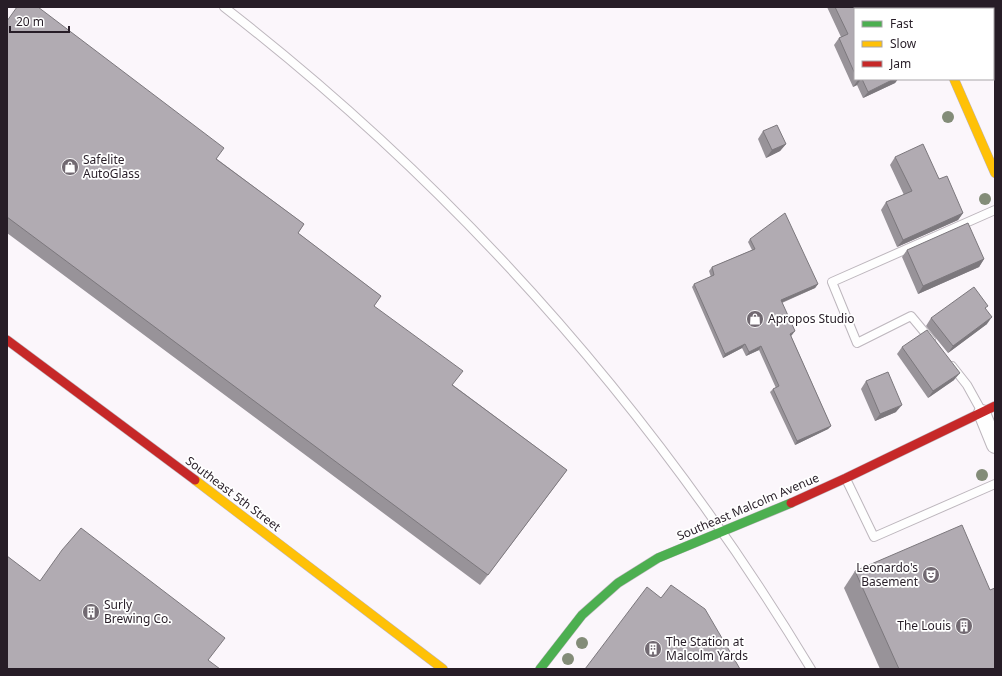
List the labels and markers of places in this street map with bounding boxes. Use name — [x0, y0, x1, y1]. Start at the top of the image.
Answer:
place label: Safelite AutoGlass — [83, 151, 140, 182]
shop icon: Safelite AutoGlass — [60, 157, 80, 177]
shop icon: Apropos Studio — [745, 309, 765, 329]
place label: Apropos Studio — [768, 310, 855, 327]
place label: Leonardo's Basement — [856, 559, 919, 590]
theatre icon: Leonardo's Basement — [921, 565, 941, 585]
place label: Surly Brewing Co. — [104, 596, 172, 627]
building icon: Surly Brewing Co. — [81, 602, 101, 622]
building icon: The Louis — [954, 616, 974, 636]
place label: The Louis — [897, 617, 951, 634]
place label: The Station at Malcolm Yards — [666, 633, 748, 664]
building icon: The Station at Malcolm Yards — [643, 639, 663, 659]

